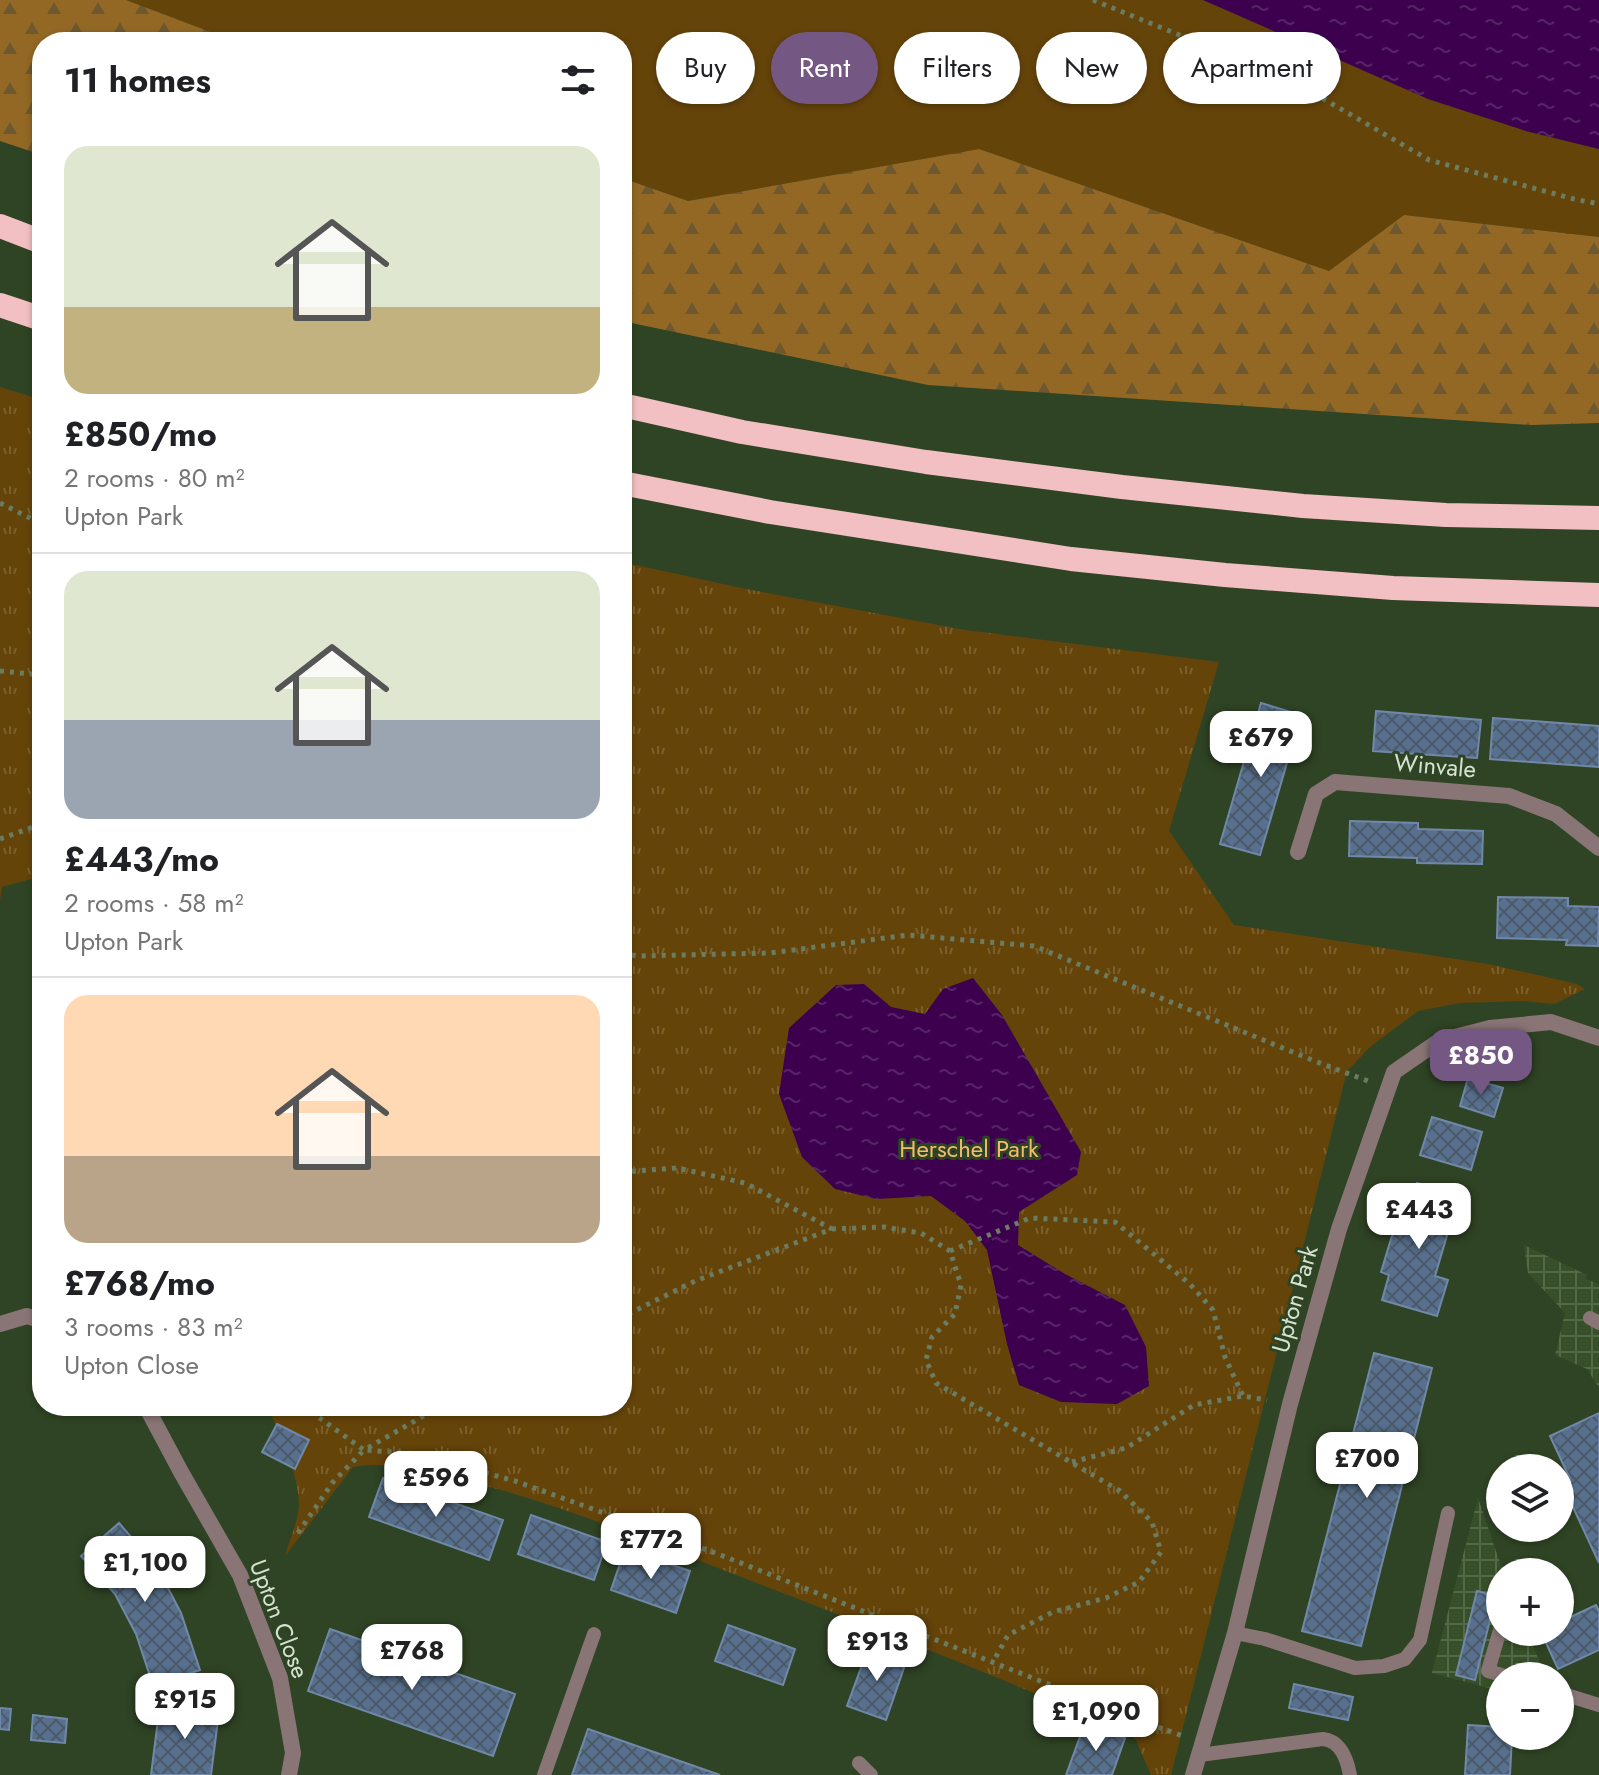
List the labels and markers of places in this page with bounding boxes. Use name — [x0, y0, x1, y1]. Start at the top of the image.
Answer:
pin: £679 — [1214, 711, 1308, 779]
pin: £850 — [1434, 1029, 1528, 1097]
pin: £443 — [1372, 1183, 1466, 1251]
pin: £700 — [1320, 1432, 1414, 1500]
pin: £596 — [389, 1451, 483, 1519]
pin: £772 — [604, 1513, 698, 1581]
pin: £1,100 — [80, 1536, 210, 1604]
pin: £913 — [830, 1615, 924, 1683]
pin: £768 — [365, 1624, 459, 1692]
pin: £915 — [138, 1673, 232, 1741]
pin: £1,090 — [1031, 1685, 1161, 1753]

